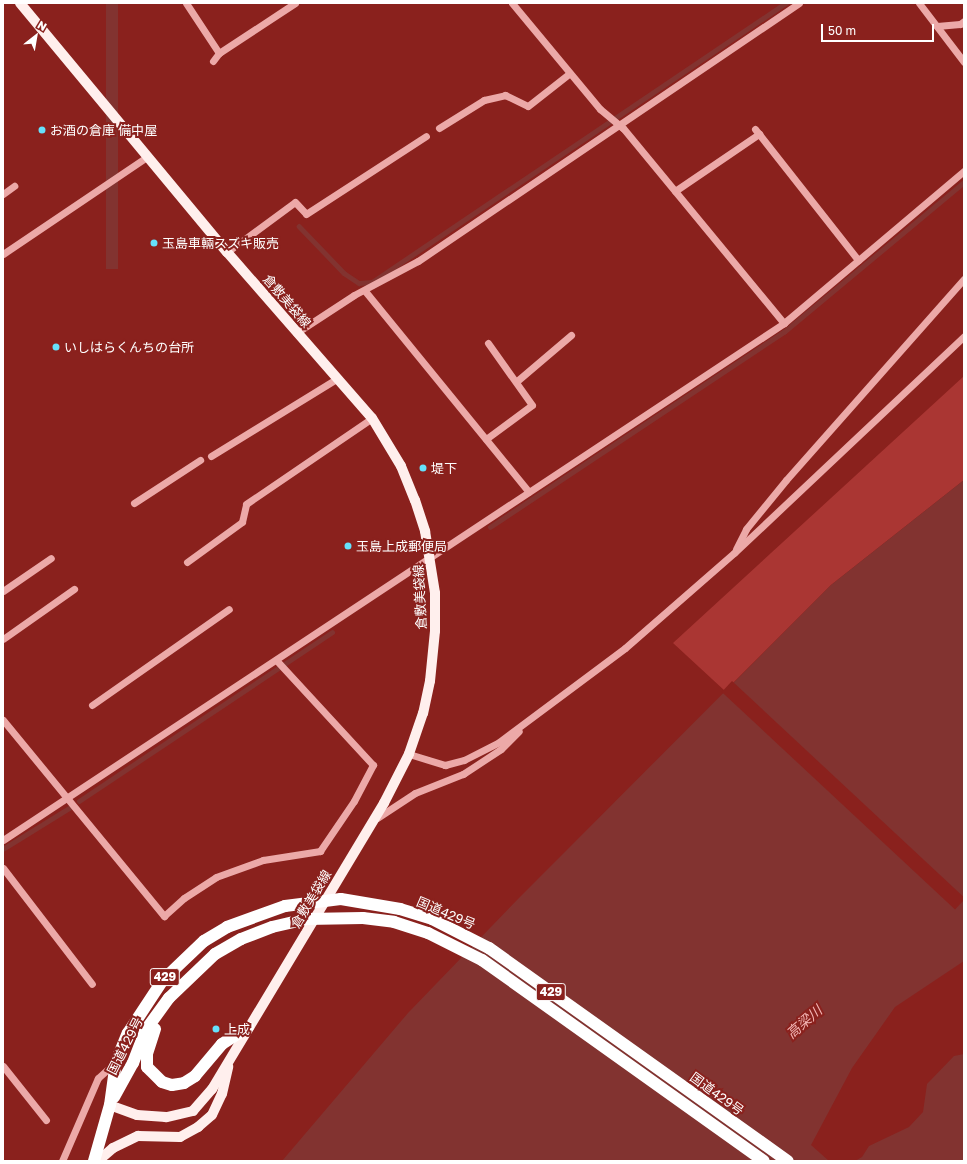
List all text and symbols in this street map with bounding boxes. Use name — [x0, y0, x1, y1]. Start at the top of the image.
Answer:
north arrow — [16, 16, 56, 56]
scale bar — [823, 16, 936, 42]
text: N — [36, 18, 49, 33]
text: 50 m — [828, 23, 856, 38]
place label: お酒の倉庫 備中屋 — [50, 122, 157, 138]
marker: お酒の倉庫 備中屋 — [37, 125, 47, 135]
place label: 玉島車輛スズキ販売 — [162, 235, 279, 251]
marker: 玉島車輛スズキ販売 — [149, 238, 159, 248]
street label: 倉敷美袋線 — [260, 271, 314, 331]
place label: いしはらくんちの台所 — [64, 339, 194, 355]
marker: いしはらくんちの台所 — [51, 342, 61, 352]
place label: 堤下 — [431, 460, 457, 476]
marker: 堤下 — [418, 463, 428, 473]
place label: 玉島上成郵便局 — [356, 538, 447, 554]
marker: 玉島上成郵便局 — [343, 541, 353, 551]
street label: 倉敷美袋線 — [411, 564, 429, 630]
street label: 倉敷美袋線 — [288, 867, 334, 931]
street label: 国道429号 — [414, 894, 478, 932]
road number: 429 — [149, 967, 181, 987]
road number: 429 — [535, 982, 567, 1002]
water label: 高梁川 — [783, 1002, 825, 1042]
street label: 国道429号 — [104, 1015, 146, 1077]
place label: 上成 — [224, 1021, 250, 1037]
marker: 上成 — [211, 1024, 221, 1034]
street label: 国道429号 — [687, 1069, 747, 1119]

